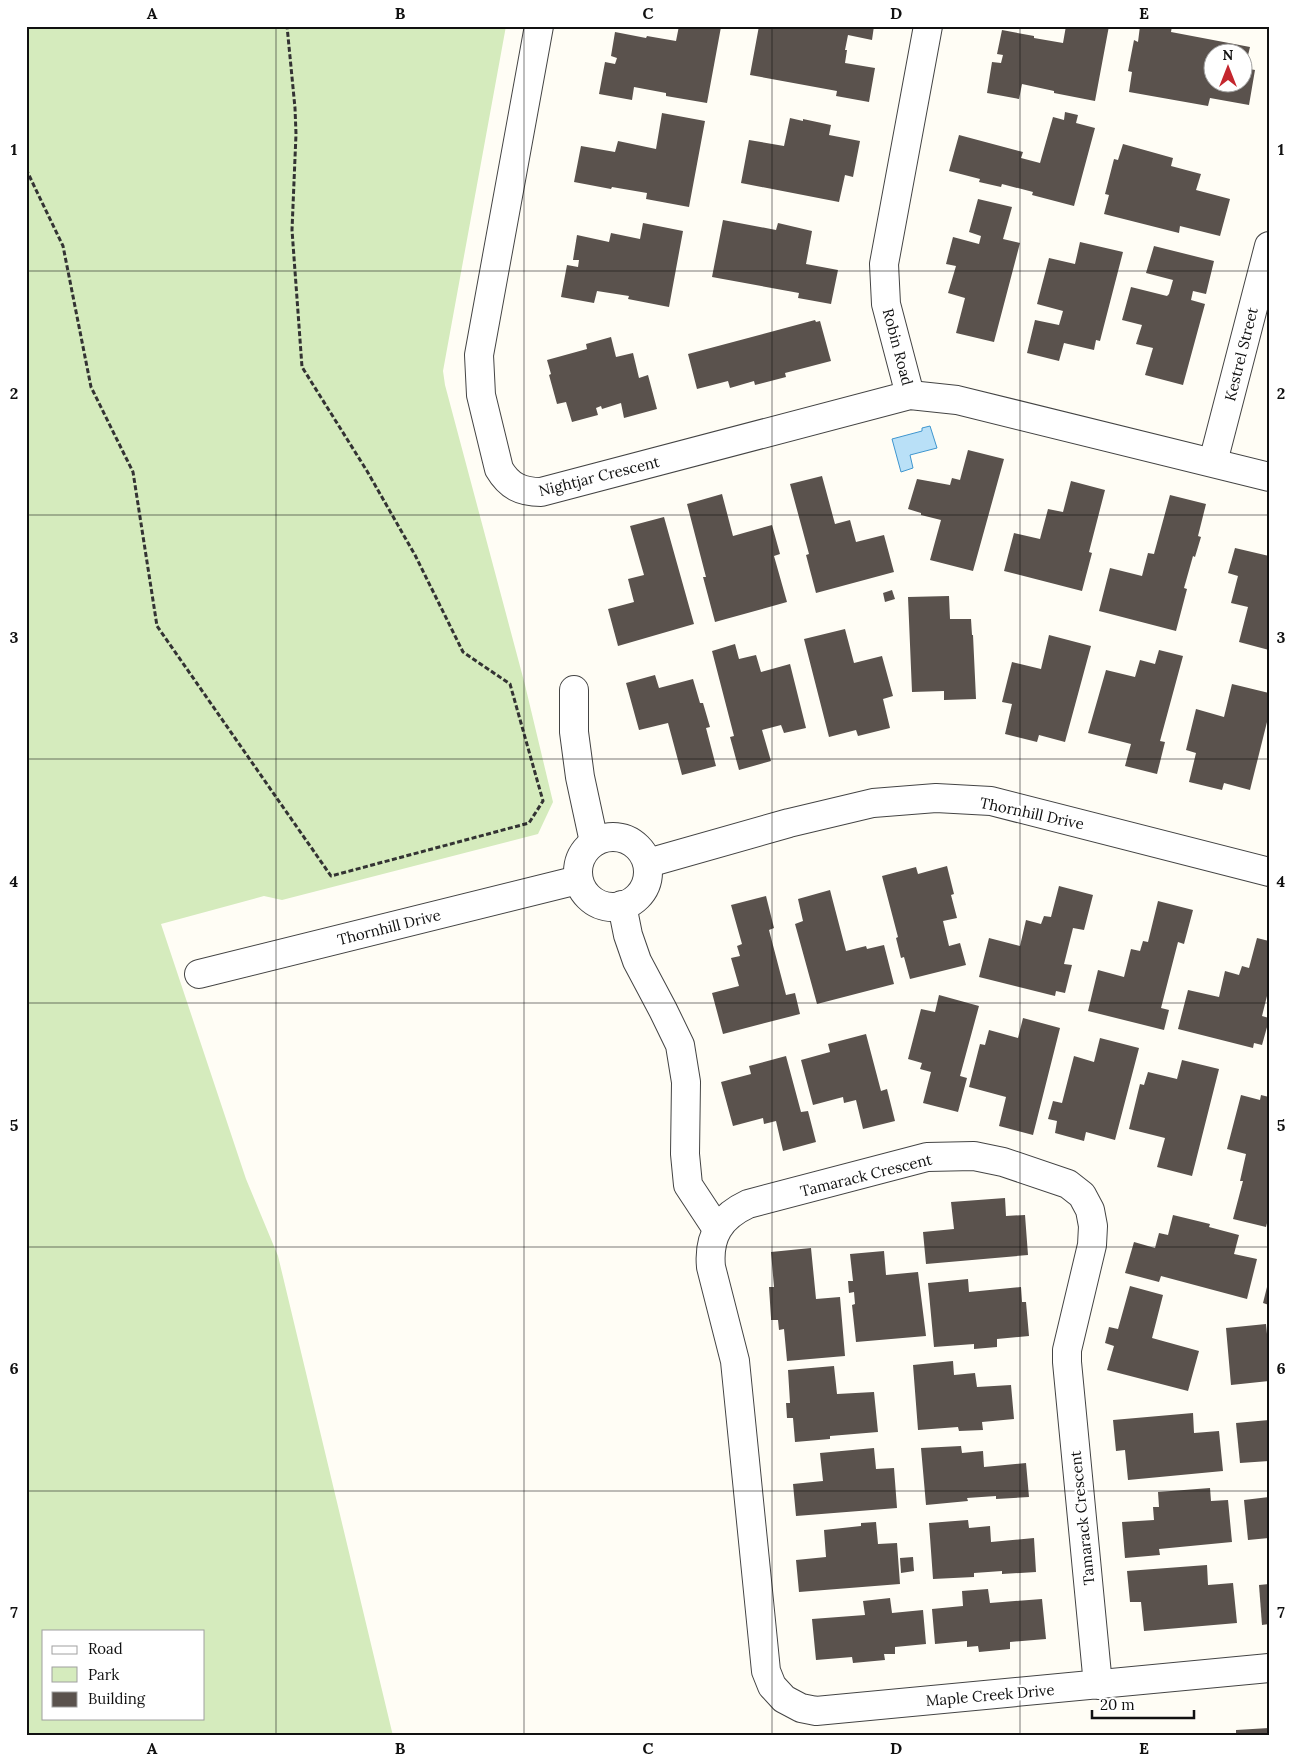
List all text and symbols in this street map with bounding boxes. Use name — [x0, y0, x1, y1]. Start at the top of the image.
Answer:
text: A — [147, 3, 158, 23]
text: B — [395, 3, 406, 23]
text: C — [642, 3, 654, 23]
text: D — [890, 3, 902, 23]
text: E — [1139, 3, 1149, 23]
north arrow — [1202, 42, 1252, 92]
text: N — [1223, 46, 1234, 64]
text: 1 — [11, 139, 17, 159]
text: 1 — [1278, 139, 1284, 159]
street label: Kestrel Street — [1220, 305, 1262, 403]
street label: Robin Road — [879, 306, 917, 388]
text: 2 — [10, 383, 18, 403]
text: 2 — [1277, 383, 1285, 403]
street label: Nightjar Crescent — [537, 452, 662, 500]
text: 3 — [10, 627, 19, 647]
text: 3 — [1277, 627, 1286, 647]
street label: Thornhill Drive — [978, 793, 1086, 833]
text: 4 — [10, 871, 19, 891]
text: 4 — [1277, 871, 1286, 891]
street label: Thornhill Drive — [335, 905, 443, 949]
text: 5 — [10, 1115, 19, 1135]
text: 5 — [1277, 1115, 1286, 1135]
street label: Tamarack Crescent — [798, 1149, 934, 1201]
text: 6 — [9, 1358, 19, 1378]
text: 6 — [1276, 1358, 1286, 1378]
street label: Tamarack Crescent — [1065, 1450, 1099, 1586]
text: 7 — [10, 1602, 18, 1622]
text: 7 — [1277, 1602, 1285, 1622]
legend — [42, 1630, 205, 1720]
text: Road — [88, 1639, 123, 1658]
text: Park — [88, 1665, 119, 1684]
street label: Maple Creek Drive — [925, 1680, 1055, 1710]
scale bar — [1092, 1687, 1195, 1719]
text: Building — [88, 1689, 146, 1708]
text: 20 m — [1100, 1695, 1135, 1714]
text: A — [147, 1738, 158, 1758]
text: B — [395, 1738, 406, 1758]
text: C — [642, 1738, 654, 1758]
text: D — [890, 1738, 902, 1758]
text: E — [1139, 1738, 1149, 1758]

